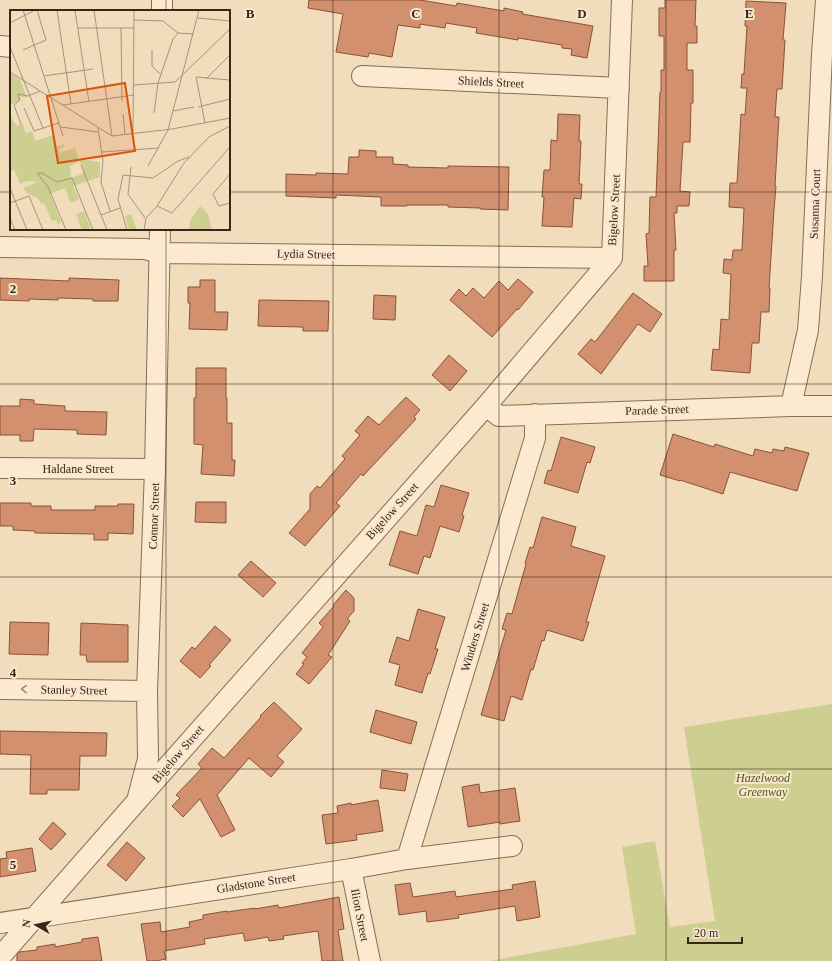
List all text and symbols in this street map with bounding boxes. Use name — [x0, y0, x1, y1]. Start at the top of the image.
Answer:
text: B — [246, 6, 255, 21]
text: C — [411, 6, 421, 21]
text: D — [577, 6, 587, 21]
text: E — [745, 6, 753, 21]
inset map — [10, 10, 230, 230]
street label: Shields Street — [458, 73, 525, 91]
street label: Susanna Court — [807, 168, 823, 239]
street label: Bigelow Street — [605, 173, 623, 246]
street label: Lydia Street — [277, 246, 336, 262]
text: 2 — [10, 281, 16, 296]
street label: Parade Street — [625, 402, 690, 418]
street label: Haldane Street — [43, 462, 114, 476]
text: 3 — [10, 473, 17, 488]
street label: Bigelow Street — [363, 479, 422, 542]
street label: Connor Street — [146, 482, 162, 550]
street label: Winders Street — [458, 600, 492, 673]
text: 4 — [10, 665, 17, 680]
street label: Stanley Street — [40, 682, 108, 698]
one-way arrow — [21, 685, 27, 693]
street label: Bigelow Street — [149, 722, 207, 786]
park label: Hazelwood Greenway — [735, 771, 791, 799]
text: 5 — [10, 857, 17, 872]
street label: Gladstone Street — [216, 870, 297, 896]
street label: Ilion Street — [348, 887, 372, 943]
north arrow — [16, 905, 56, 945]
text: N — [20, 919, 33, 928]
scale bar — [688, 919, 742, 945]
text: 20 m — [694, 926, 719, 940]

